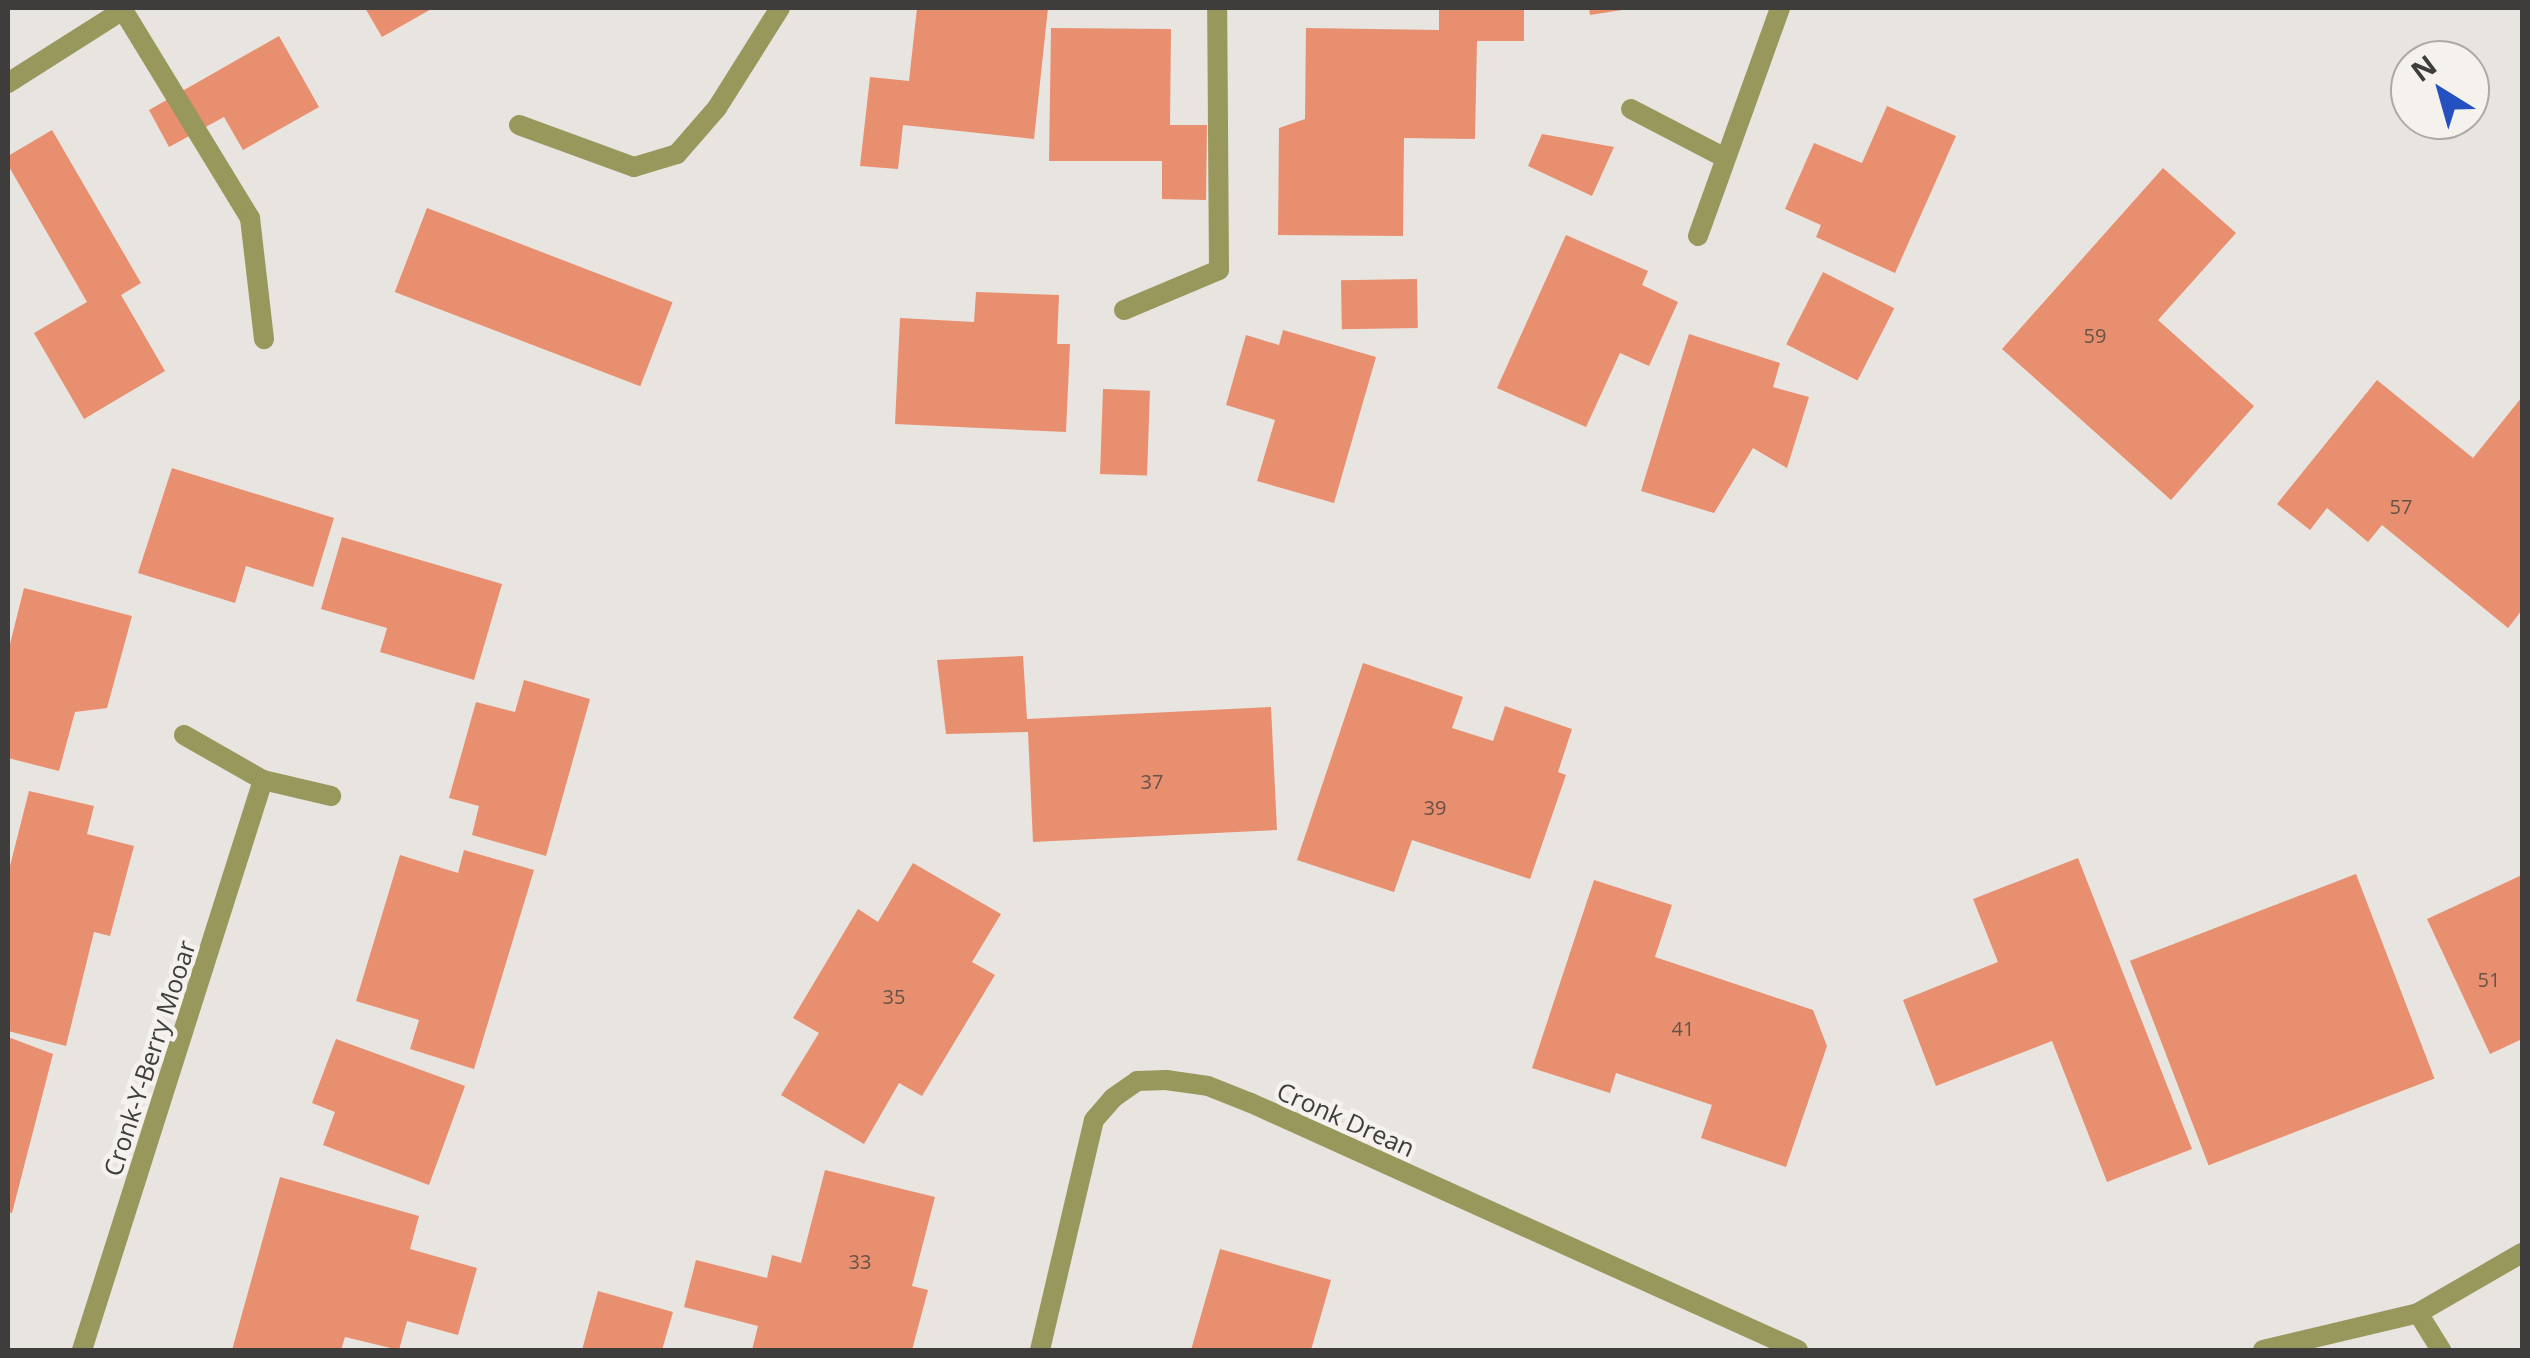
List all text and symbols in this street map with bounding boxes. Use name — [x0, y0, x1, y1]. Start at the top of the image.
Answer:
north arrow — [2390, 40, 2490, 140]
text: N — [2403, 46, 2444, 90]
house number: 59 — [2084, 323, 2106, 347]
house number: 57 — [2390, 494, 2412, 518]
house number: 37 — [1141, 769, 1163, 793]
house number: 39 — [1424, 795, 1446, 819]
street label: Cronk-Y-Berry Mooar — [97, 936, 201, 1180]
house number: 51 — [2478, 967, 2500, 991]
house number: 35 — [883, 984, 905, 1008]
house number: 41 — [1672, 1016, 1694, 1040]
street label: Cronk Drean — [1272, 1075, 1420, 1163]
house number: 33 — [849, 1249, 871, 1273]

